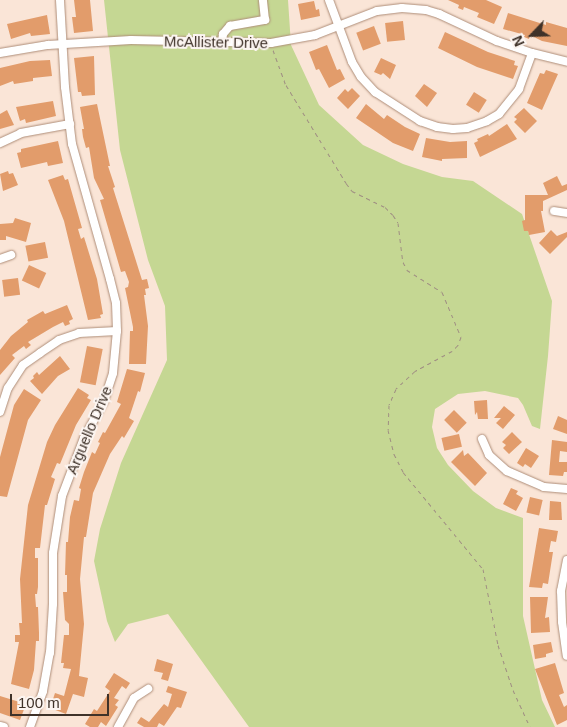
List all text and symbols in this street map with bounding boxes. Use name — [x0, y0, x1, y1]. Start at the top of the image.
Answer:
north arrow — [507, 10, 557, 60]
street label: McAllister Drive — [164, 32, 268, 52]
text: N — [509, 33, 528, 49]
street label: Arguello Drive — [62, 383, 116, 477]
scale bar — [12, 684, 111, 716]
text: 100 m — [18, 694, 60, 711]

